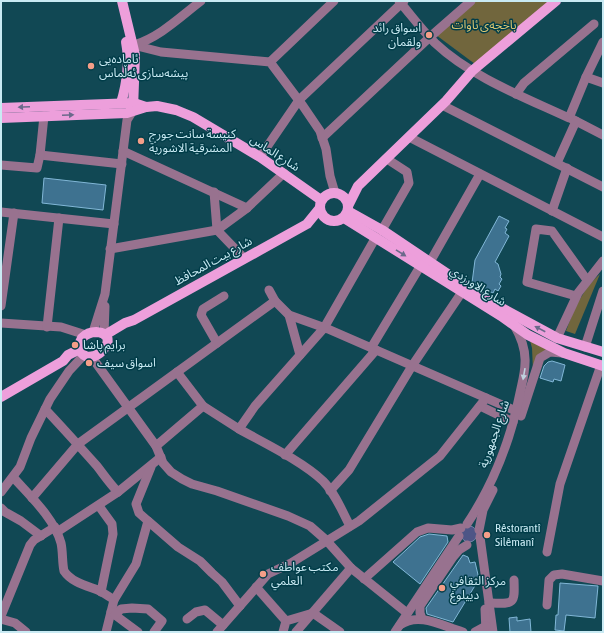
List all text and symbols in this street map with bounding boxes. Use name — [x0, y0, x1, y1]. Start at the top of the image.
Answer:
park label: باخچەی ئاوات — [452, 18, 516, 33]
place label: اسواق رائد ولقمان — [373, 21, 421, 49]
marker: اسواق رائد ولقمان — [424, 30, 434, 40]
place label: ئامادەیی پیشەسازی ئەڵماس — [99, 52, 188, 81]
marker: ئامادەیی پیشەسازی ئەڵماس — [86, 61, 96, 71]
one-way arrow — [17, 104, 30, 110]
one-way arrow — [62, 112, 74, 119]
place label: كنيسة سانت جورج المشرقية الاشورية — [149, 127, 237, 155]
street label: شارع الماس — [247, 132, 302, 176]
marker: كنيسة سانت جورج المشرقية الاشورية — [136, 136, 146, 146]
street label: شارع بيت المحافظ — [172, 234, 255, 290]
one-way arrow — [395, 249, 407, 256]
street label: شارع الاورزدي — [446, 263, 509, 311]
one-way arrow — [535, 326, 546, 332]
place label: برایم پاشا — [83, 338, 126, 354]
marker: برایم پاشا — [70, 340, 80, 350]
place label: اسواق سيف — [97, 356, 156, 370]
marker: اسواق سيف — [84, 358, 94, 368]
one-way arrow — [521, 368, 527, 380]
street label: شارع الجمهورية — [476, 398, 514, 470]
place label: Rêstorantî Silêmanî — [495, 521, 541, 549]
marker: Rêstorantî Silêmanî — [482, 530, 492, 540]
place label: مكتب عواطف العلمي — [271, 560, 339, 591]
marker: مكتب عواطف العلمي — [258, 569, 268, 579]
place label: مركز الثقافي دييلوغ — [450, 574, 506, 604]
marker: مركز الثقافي دييلوغ — [437, 583, 447, 593]

